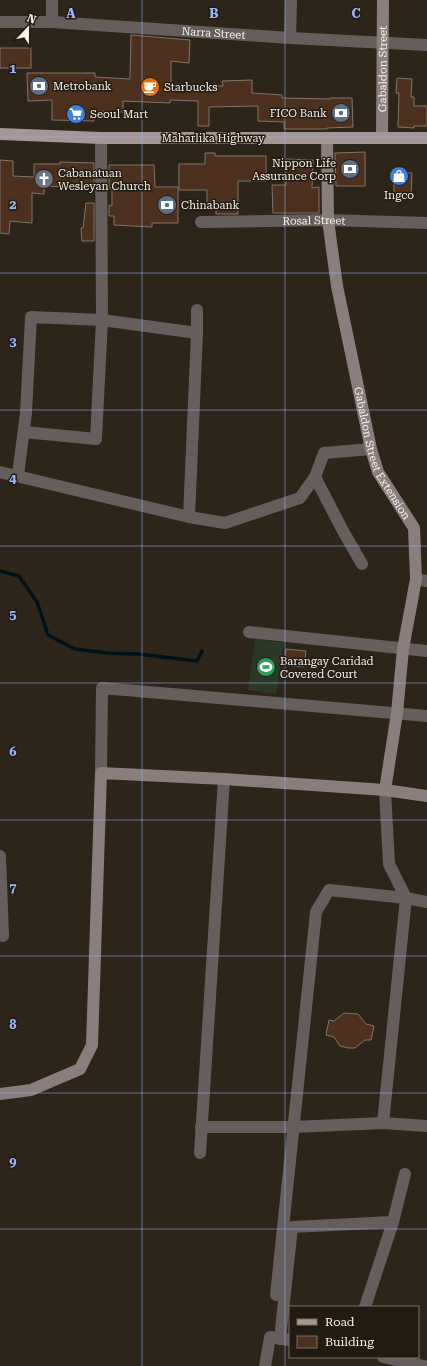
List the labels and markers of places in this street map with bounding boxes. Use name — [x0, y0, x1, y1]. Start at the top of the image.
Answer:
bank icon: Metrobank — [28, 75, 50, 97]
cafe icon: Starbucks — [139, 76, 161, 98]
place label: Metrobank — [53, 80, 112, 93]
place label: Starbucks — [164, 81, 218, 94]
bank icon: FICO Bank — [330, 102, 352, 124]
supermarket icon: Seoul Mart — [65, 103, 87, 125]
place label: FICO Bank — [270, 107, 327, 120]
place label: Seoul Mart — [90, 108, 148, 121]
place label: Nippon Life Assurance Corp — [252, 157, 336, 183]
bank icon: Nippon Life Assurance Corp — [339, 158, 361, 180]
shop icon: Ingco — [388, 165, 410, 187]
place label: Cabanatuan Wesleyan Church — [58, 167, 151, 193]
church icon: Cabanatuan Wesleyan Church — [33, 168, 55, 190]
place label: Ingco — [384, 189, 414, 202]
bank icon: Chinabank — [156, 194, 178, 216]
place label: Chinabank — [181, 199, 239, 212]
place label: Barangay Caridad Covered Court — [280, 655, 374, 681]
sports icon: Barangay Caridad Covered Court — [255, 656, 277, 678]

